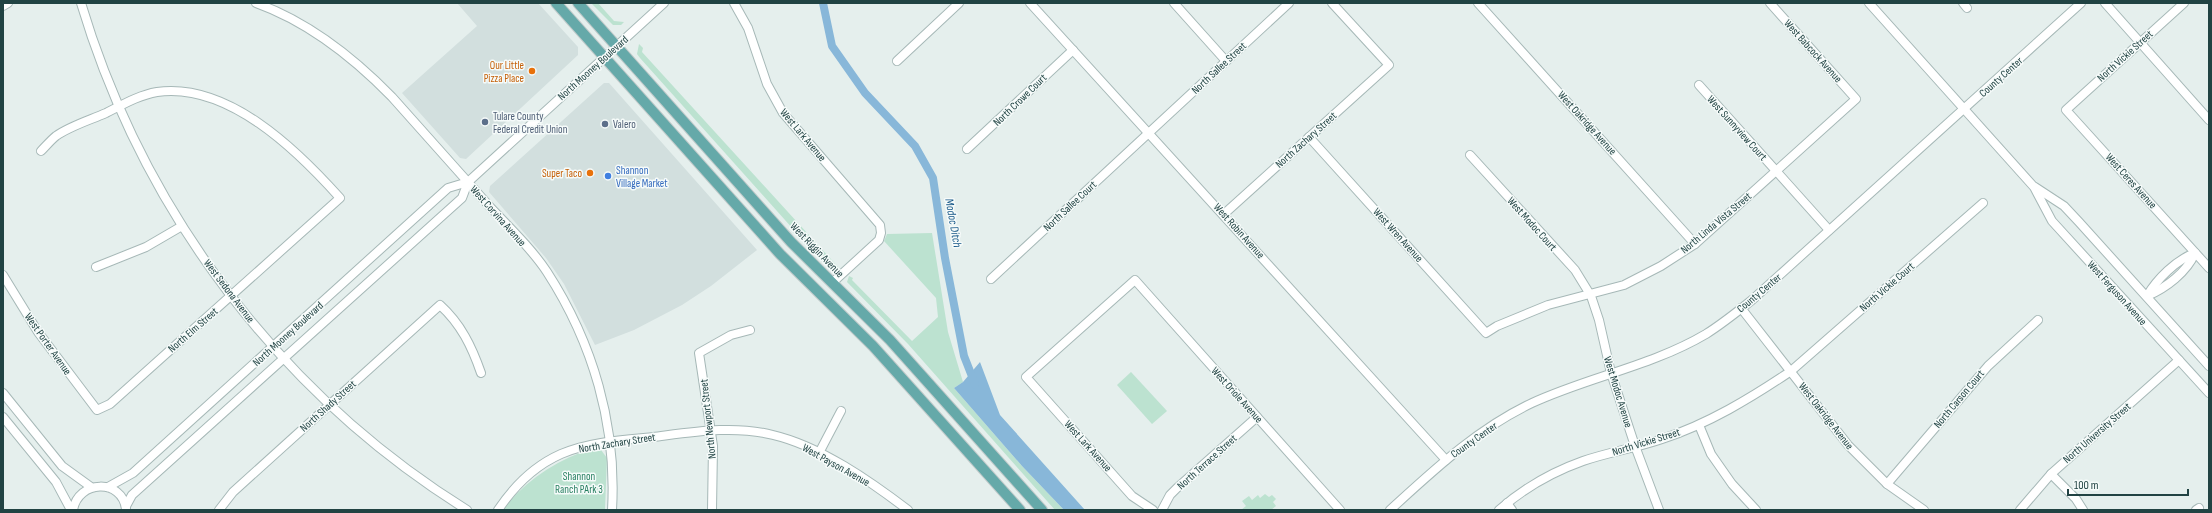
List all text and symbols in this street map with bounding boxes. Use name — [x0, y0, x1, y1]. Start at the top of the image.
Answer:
street label: West Babcock Avenue — [1781, 17, 1845, 85]
street label: North Vickie Street — [2095, 27, 2156, 84]
street label: North Mooney Boulevard — [555, 33, 631, 103]
street label: North Sallee Street — [1189, 39, 1250, 97]
street label: County Center — [1977, 54, 2025, 100]
place label: Our Little Pizza Place — [484, 59, 524, 85]
marker: Our Little Pizza Place — [527, 66, 537, 76]
street label: North Crowe Court — [991, 71, 1050, 129]
street label: West Oakridge Avenue — [1555, 88, 1619, 158]
street label: West Sunnyview Court — [1704, 93, 1770, 164]
street label: West Lark Avenue — [777, 106, 829, 164]
street label: North Zachary Street — [1273, 109, 1340, 171]
place label: Tulare County Federal Credit Union — [493, 110, 568, 136]
marker: Tulare County Federal Credit Union — [480, 117, 490, 127]
place label: Valero — [613, 118, 636, 131]
marker: Valero — [600, 119, 610, 129]
street label: West Ceres Avenue — [2103, 151, 2159, 211]
place label: Shannon Village Market — [616, 164, 668, 190]
place label: Super Taco — [542, 167, 582, 180]
marker: Super Taco — [585, 168, 595, 178]
marker: Shannon Village Market — [603, 171, 613, 181]
street label: North Sallee Court — [1041, 178, 1100, 234]
street label: West Corvina Avenue — [467, 183, 529, 249]
street label: North Linda Vista Street — [1678, 189, 1754, 256]
street label: West Modoc Court — [1504, 194, 1560, 254]
water label: Modoc Ditch — [941, 197, 965, 249]
street label: West Robin Avenue — [1211, 201, 1267, 261]
street label: West Wren Avenue — [1370, 205, 1426, 265]
street label: West Riggin Avenue — [787, 220, 847, 280]
street label: West Sedona Avenue — [201, 257, 257, 325]
street label: West Ferguson Avenue — [2085, 258, 2149, 328]
street label: North Vickie Court — [1857, 259, 1917, 314]
street label: County Center — [1734, 271, 1784, 315]
street label: North Mooney Boulevard — [250, 299, 326, 369]
street label: North Elm Street — [165, 304, 221, 355]
street label: West Porter Avenue — [22, 311, 74, 377]
street label: West Modoc Avenue — [1601, 355, 1635, 429]
street label: West Oriole Avenue — [1208, 364, 1266, 426]
street label: North Carson Court — [1931, 367, 1987, 431]
street label: North Shady Street — [297, 377, 359, 434]
street label: North Newport Street — [697, 378, 719, 460]
street label: West Oakridge Avenue — [1796, 380, 1856, 452]
street label: North University Street — [2060, 400, 2134, 466]
street label: West Lark Avenue — [1062, 418, 1114, 474]
street label: County Center — [1448, 419, 1500, 461]
street label: North Vickie Street — [1610, 425, 1682, 458]
street label: North Zachary Street — [578, 430, 657, 456]
street label: North Terrace Street — [1175, 431, 1240, 492]
street label: West Payson Avenue — [800, 441, 872, 489]
park label: Shannon Ranch PArk 3 — [555, 470, 603, 496]
scale bar — [2068, 471, 2188, 497]
text: 100 m — [2074, 478, 2099, 493]

